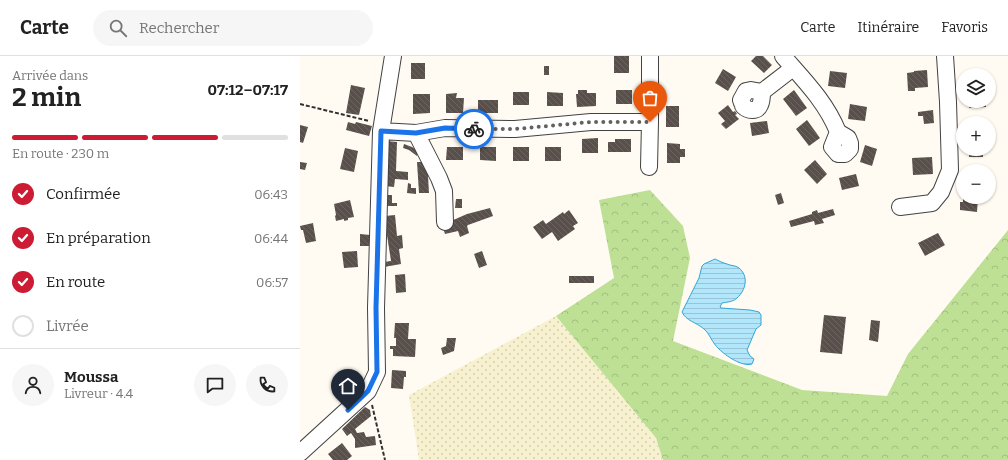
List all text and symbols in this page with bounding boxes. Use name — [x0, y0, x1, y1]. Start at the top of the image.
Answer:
search box — [93, 10, 373, 46]
text: Carte — [20, 16, 69, 39]
icon: search — [107, 17, 129, 39]
text: Rechercher — [139, 19, 219, 37]
text: Carte — [800, 19, 835, 36]
text: Itinéraire — [857, 19, 919, 36]
text: Favoris — [941, 19, 988, 36]
text: Arrivée dans — [12, 68, 88, 83]
map controls — [956, 68, 996, 204]
button: layers — [956, 68, 996, 108]
text: 07:12–07:17 — [207, 81, 288, 99]
pin — [633, 81, 667, 122]
text: 2 min — [12, 82, 81, 113]
icon: bag — [639, 87, 661, 109]
courier — [454, 109, 494, 149]
button: + — [956, 116, 996, 156]
icon: bike — [463, 118, 485, 140]
text: En route · 230 m — [12, 146, 109, 161]
button: − — [956, 164, 996, 204]
icon: check — [12, 183, 34, 205]
text: Confirmée — [46, 185, 120, 203]
text: 06:43 — [254, 187, 288, 202]
icon: check — [12, 227, 34, 249]
text: En préparation — [46, 229, 151, 247]
text: 06:44 — [254, 231, 288, 246]
icon: check — [12, 271, 34, 293]
text: En route — [46, 273, 105, 291]
text: 06:57 — [256, 275, 288, 290]
text: Livrée — [46, 317, 89, 335]
button: person — [12, 364, 54, 406]
button: chat — [194, 364, 236, 406]
button: phone — [246, 364, 288, 406]
text: Moussa — [64, 368, 118, 386]
pin — [331, 369, 365, 410]
icon: home — [337, 375, 359, 397]
text: Livreur · 4.4 — [64, 386, 133, 401]

